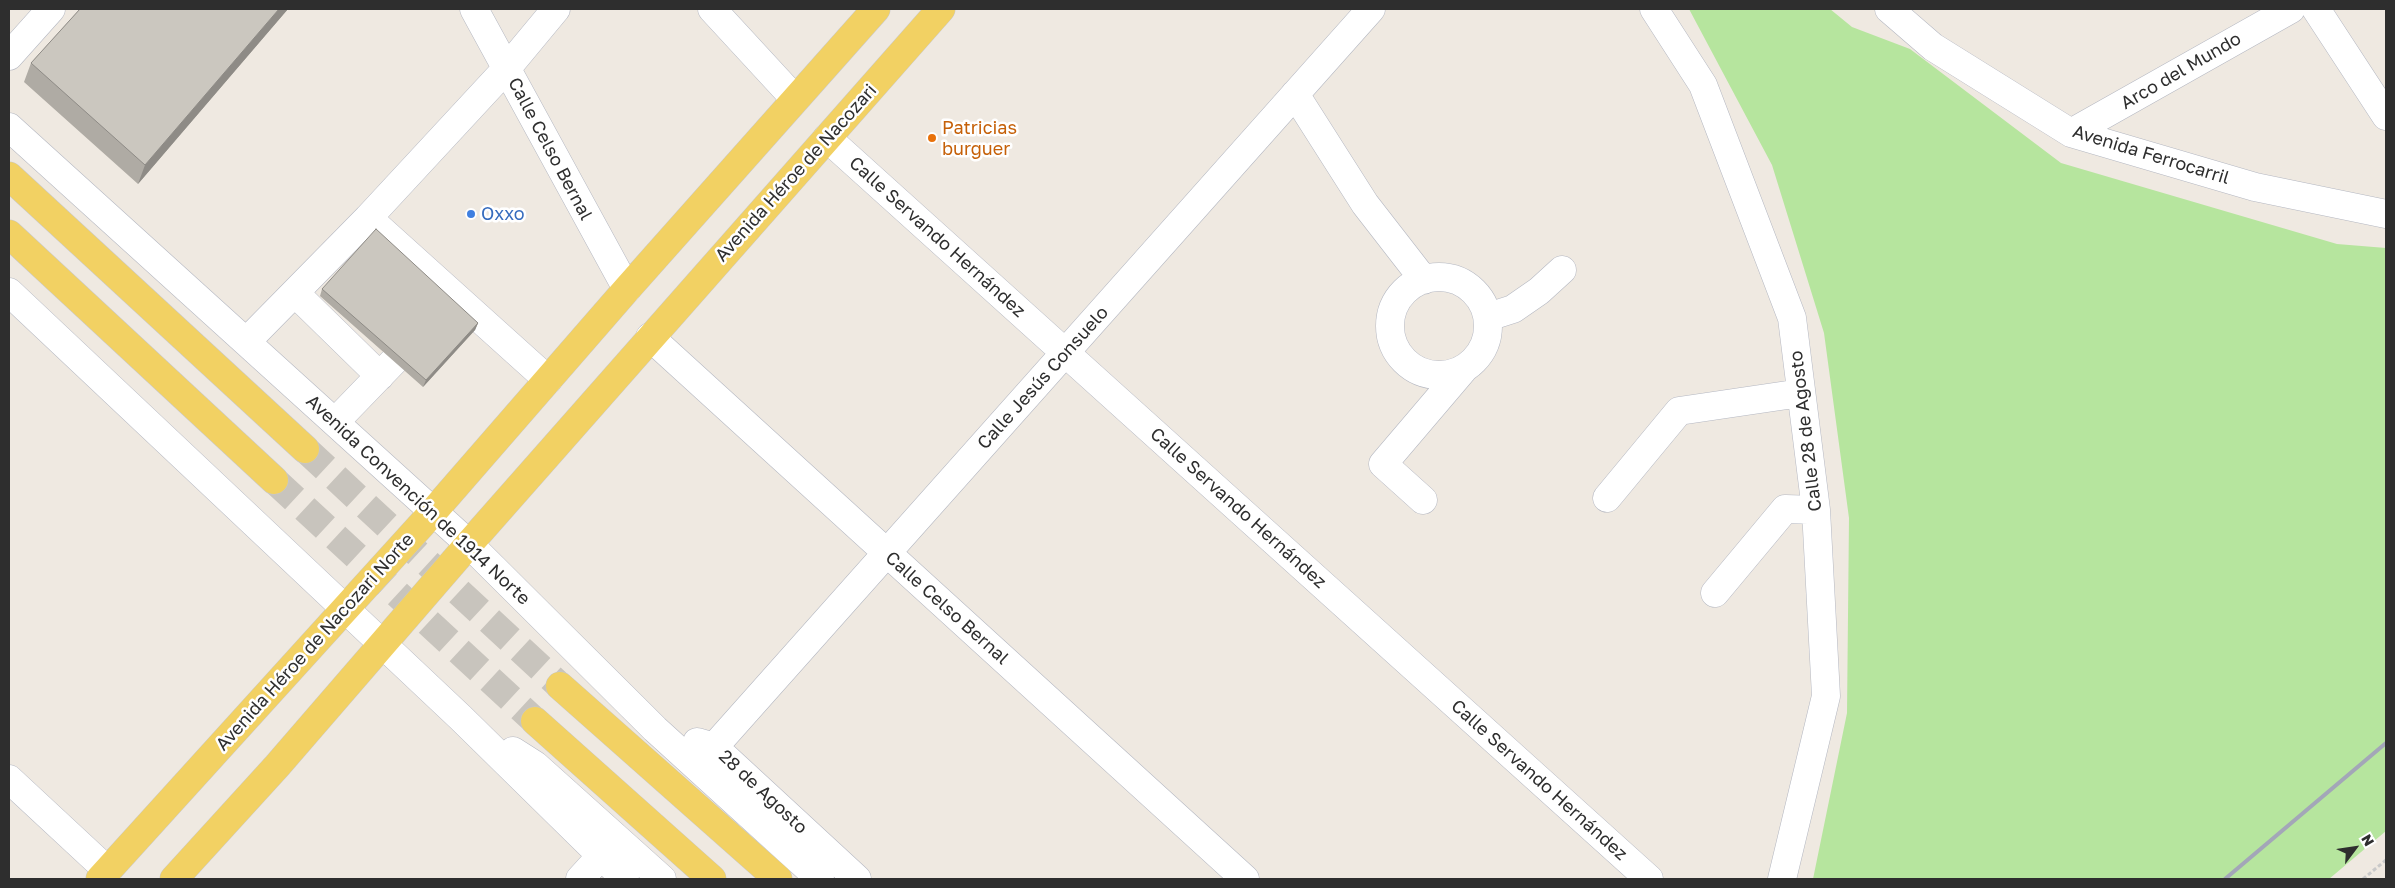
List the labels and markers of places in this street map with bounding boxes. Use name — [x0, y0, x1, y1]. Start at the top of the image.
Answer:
place label: Patricias burguer — [942, 117, 1017, 160]
marker: Patricias burguer — [926, 132, 938, 144]
place label: Oxxo — [481, 203, 525, 225]
marker: Oxxo — [465, 208, 477, 220]

